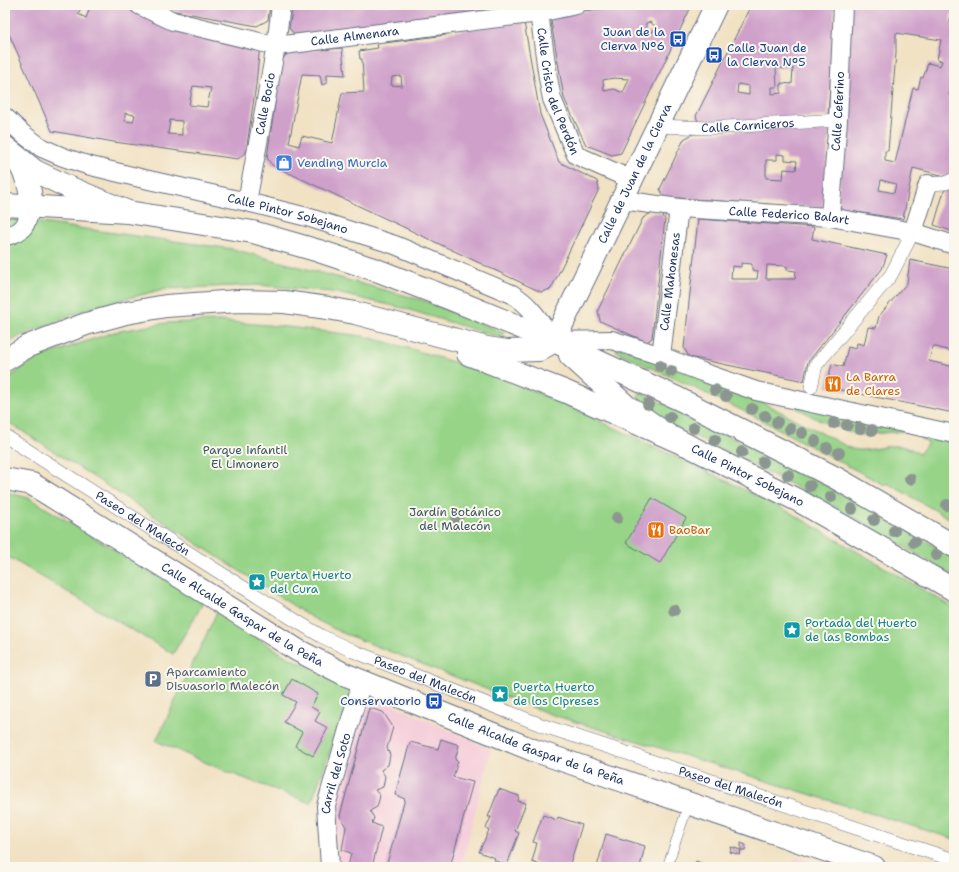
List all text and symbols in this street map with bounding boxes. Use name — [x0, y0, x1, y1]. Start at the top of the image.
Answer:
street label: Calle Almenara — [310, 23, 400, 50]
place label: Juan de la Cierva Nº6 — [601, 24, 666, 54]
street label: Calle Cristo del Perdón — [533, 27, 583, 157]
bus stop icon: Juan de la Cierva Nº6 — [668, 29, 688, 49]
place label: Calle Juan de la Cierva Nº5 — [727, 40, 807, 70]
bus stop icon: Calle Juan de la Cierva Nº5 — [704, 45, 724, 65]
street label: Calle Bocio — [252, 71, 279, 136]
street label: Calle Ceferino — [827, 71, 848, 152]
street label: Calle de Juan de la Cierva — [594, 100, 676, 246]
street label: Calle Carniceros — [701, 115, 795, 136]
shop icon: Vending Murcia — [274, 153, 294, 173]
place label: Vending Murcia — [297, 155, 388, 171]
street label: Calle Pintor Sobejano — [226, 190, 350, 238]
street label: Calle Federico Balart — [728, 203, 851, 228]
street label: Calle Mahonesas — [656, 231, 684, 332]
place label: La Barra de Clares — [846, 369, 900, 399]
restaurant icon: La Barra de Clares — [823, 374, 843, 394]
street label: Calle Pintor Sobejano — [688, 440, 807, 510]
park label: Parque infantil El Limonero — [203, 442, 288, 472]
street label: Paseo del Malecón — [92, 487, 193, 559]
park label: Jardín Botánico del Malecón — [409, 504, 501, 534]
restaurant icon: BaoBar — [646, 520, 666, 540]
place label: BaoBar — [669, 522, 711, 538]
street label: Calle Alcalde Gaspar de la Peña — [158, 559, 327, 670]
place label: Puerta Huerto del Cura — [270, 567, 351, 597]
place icon: Puerta Huerto del Cura — [247, 572, 267, 592]
place label: Portada del Huerto de las Bombas — [805, 615, 917, 645]
place icon: Portada del Huerto de las Bombas — [782, 620, 802, 640]
street label: Paseo del Malecón — [372, 652, 479, 707]
place label: Aparcamiento Disuasorio Malecón — [166, 664, 279, 694]
parking icon: Aparcamiento Disuasorio Malecón — [143, 669, 163, 689]
place label: Puerta Huerto de los Cipreses — [513, 679, 599, 709]
place icon: Puerta Huerto de los Cipreses — [490, 684, 510, 704]
bus stop icon: Conservatorio — [424, 691, 444, 711]
place label: Conservatorio — [340, 693, 421, 709]
street label: Calle Alcalde Gaspar de la Peña — [445, 708, 627, 789]
street label: Carril del Soto — [318, 731, 355, 815]
street label: Paseo del Malecón — [676, 762, 785, 812]

